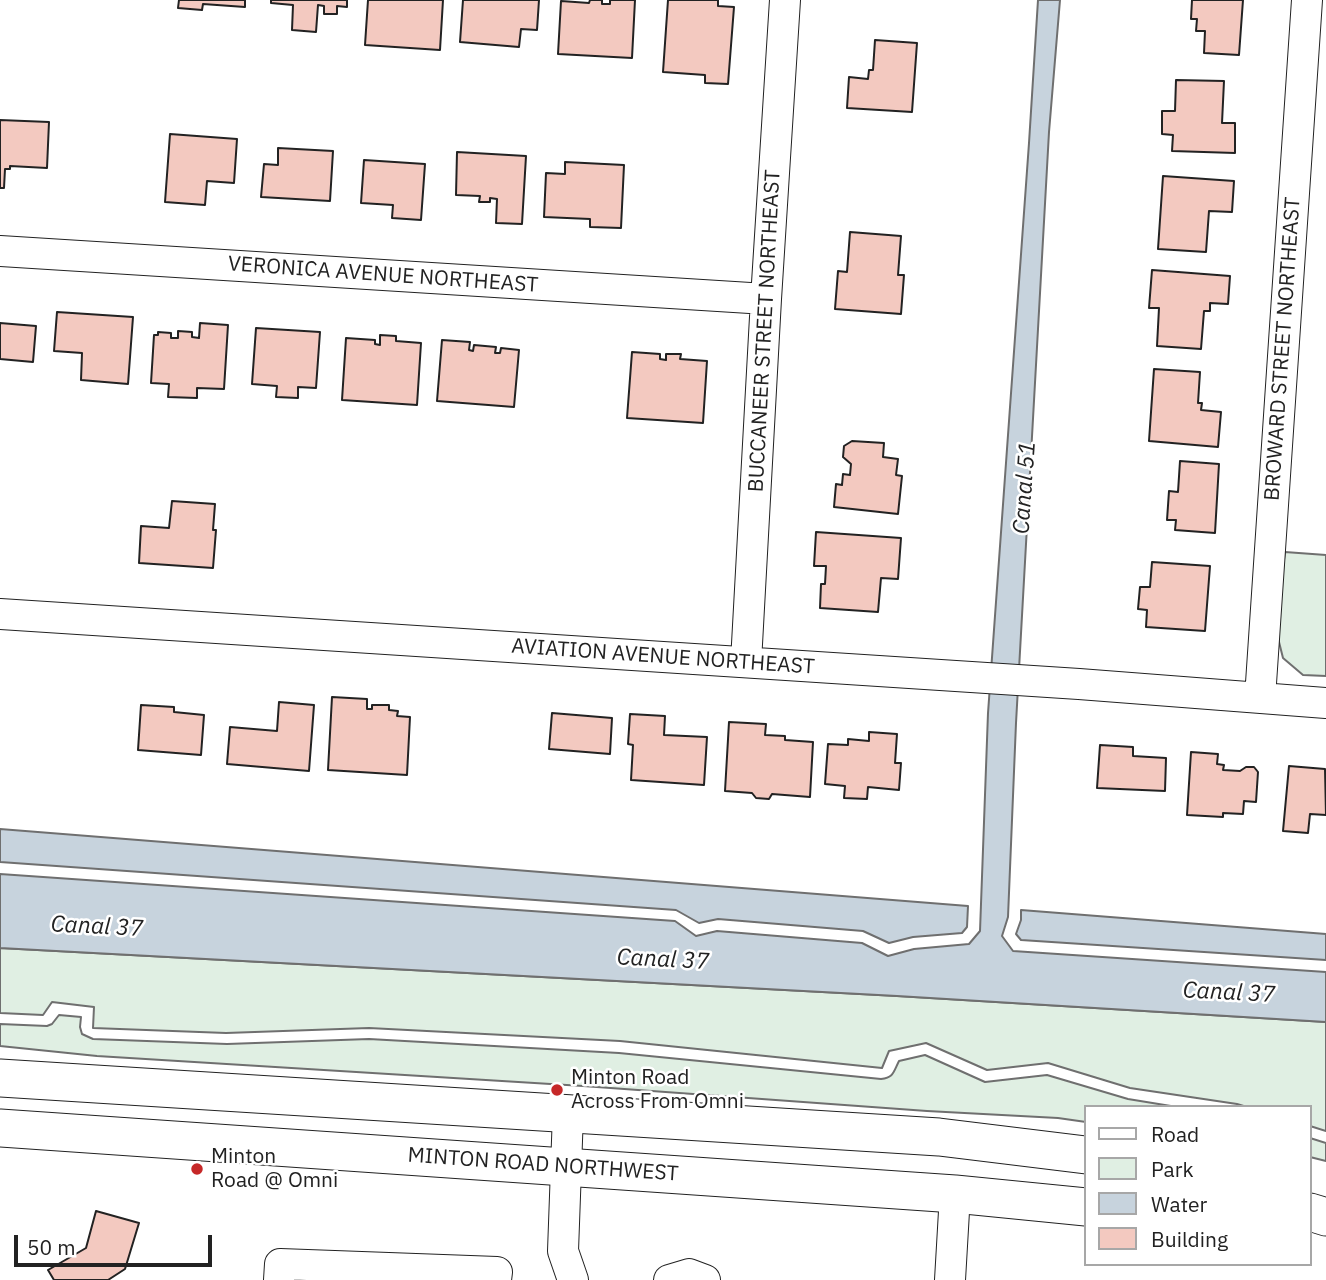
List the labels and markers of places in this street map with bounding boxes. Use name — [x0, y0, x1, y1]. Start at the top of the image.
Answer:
place label: Minton Road Across From Omni — [571, 1065, 744, 1115]
marker: Minton Road Across From Omni — [549, 1082, 565, 1098]
place label: Minton Road @ Omni — [211, 1144, 338, 1194]
marker: Minton Road @ Omni — [189, 1161, 205, 1177]

